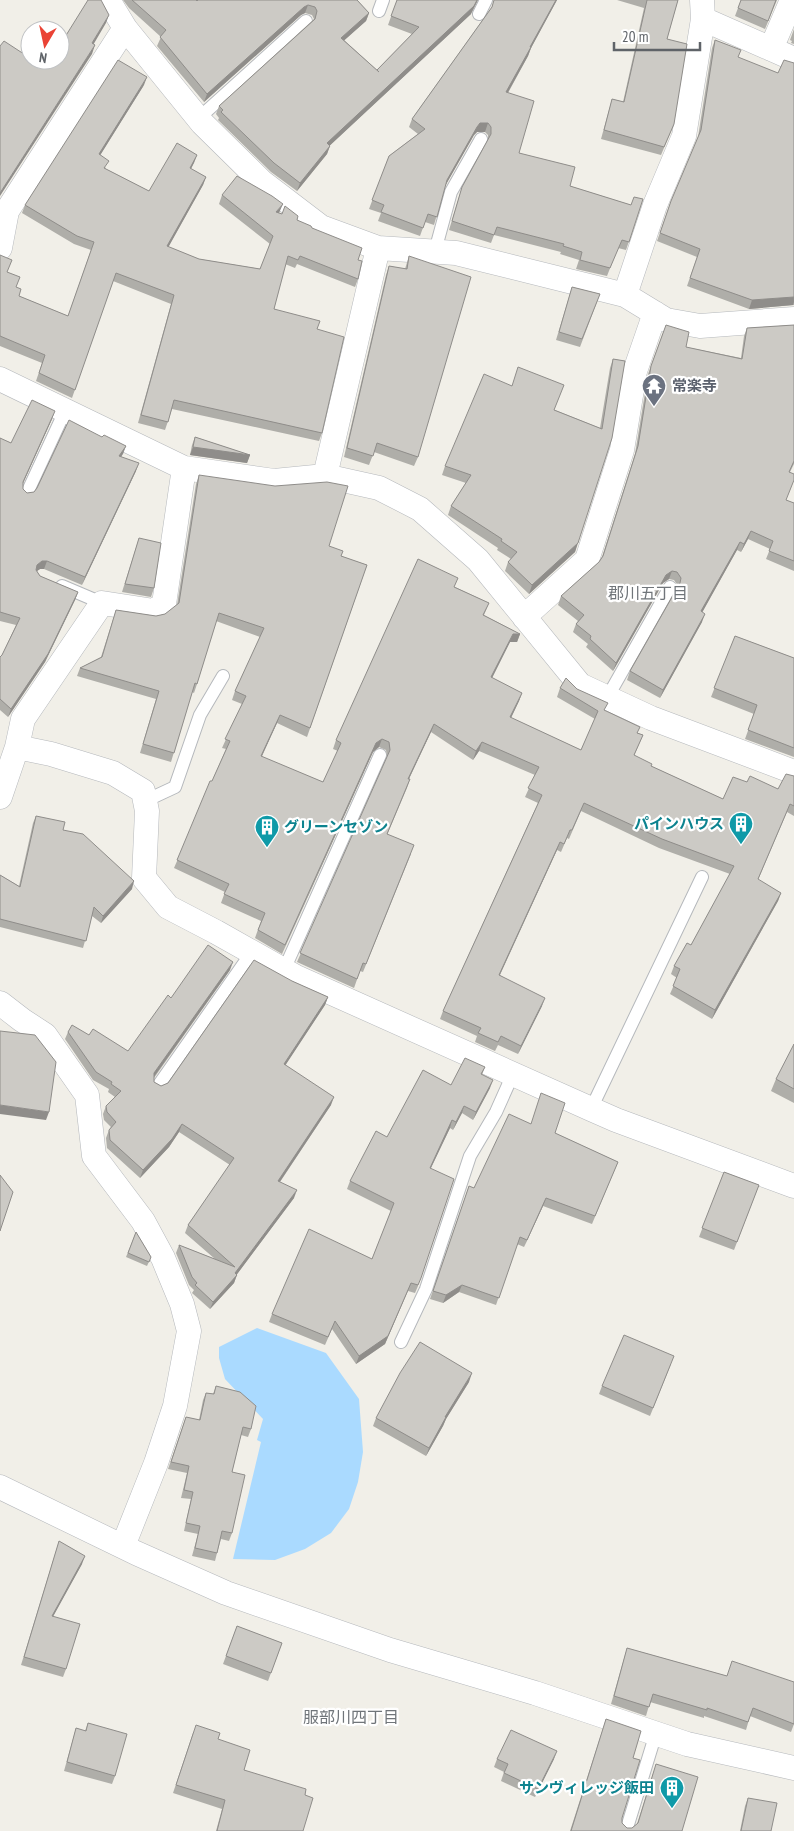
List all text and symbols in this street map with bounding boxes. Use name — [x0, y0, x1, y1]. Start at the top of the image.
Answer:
north arrow — [20, 20, 70, 70]
scale bar — [614, 20, 700, 52]
text: 20 m — [622, 27, 648, 46]
text: N — [38, 48, 48, 67]
temple icon: 常楽寺 — [641, 373, 667, 407]
place label: 常楽寺 — [672, 376, 717, 395]
district label: 郡川五丁目 — [608, 583, 688, 603]
building icon: パインハウス — [728, 811, 754, 845]
building icon: グリーンセゾン — [254, 814, 280, 848]
place label: パインハウス — [634, 814, 724, 833]
place label: グリーンセゾン — [284, 817, 388, 836]
district label: 服部川四丁目 — [303, 1707, 399, 1727]
building icon: サンヴィレッジ飯田 — [659, 1775, 685, 1809]
place label: サンヴィレッジ飯田 — [519, 1778, 654, 1797]

